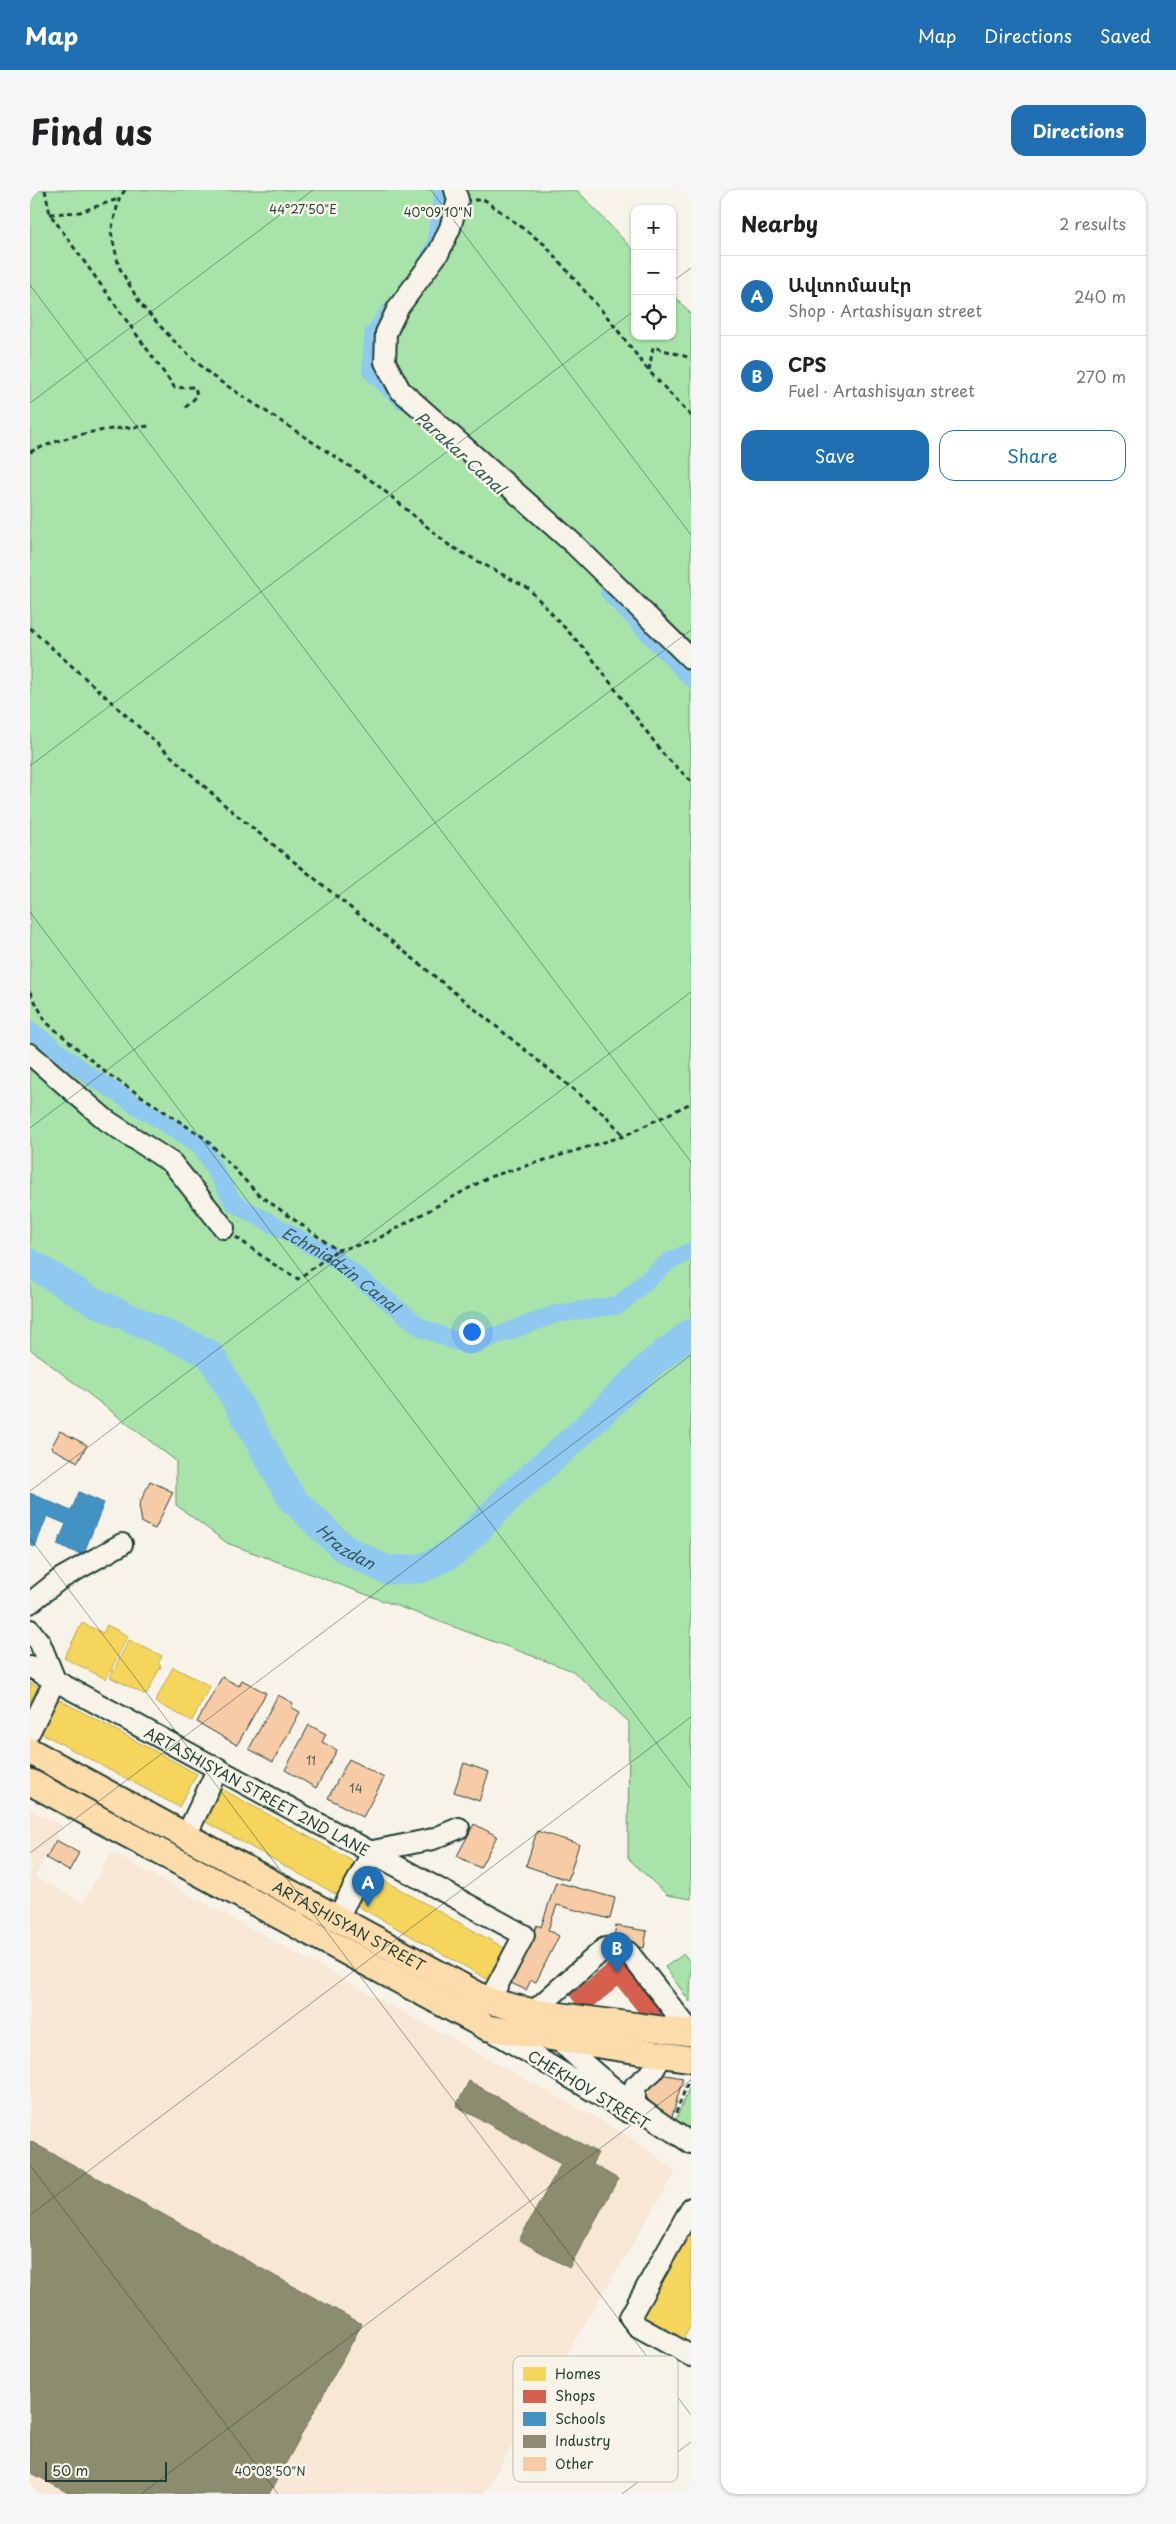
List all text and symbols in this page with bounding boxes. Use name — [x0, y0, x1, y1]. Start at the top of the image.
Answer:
text: Map — [25, 17, 78, 53]
text: Map — [918, 22, 956, 49]
text: Directions — [984, 22, 1072, 49]
text: Saved — [1100, 22, 1151, 49]
text: Find us — [30, 104, 152, 157]
button: Directions — [1011, 105, 1146, 156]
text: 44°27'50"E — [269, 200, 337, 218]
text: 40°09'10"N — [404, 203, 472, 221]
map controls — [631, 205, 676, 340]
button: + — [631, 205, 676, 250]
text: Nearby — [741, 207, 818, 239]
text: 2 results — [1059, 211, 1126, 235]
button: − — [631, 250, 676, 295]
text: Ավտոմասէր — [788, 270, 912, 298]
text: A — [751, 284, 763, 308]
text: 240 m — [1074, 284, 1126, 308]
button: locate — [631, 295, 676, 340]
text: Shop · Artashisyan street — [788, 298, 982, 322]
text: CPS — [788, 350, 827, 378]
text: B — [752, 364, 762, 388]
text: 270 m — [1076, 364, 1126, 388]
text: Fuel · Artashisyan street — [788, 378, 975, 402]
water label: Parakar Canal — [411, 405, 513, 501]
button: Save — [741, 430, 929, 481]
button: Share — [939, 430, 1126, 481]
water label: Echmiadzin Canal — [278, 1220, 407, 1320]
your location — [459, 1319, 485, 1345]
water label: Hrazdan — [312, 1517, 381, 1575]
street label: ARTASHISYAN STREET 2ND LANE — [141, 1720, 374, 1861]
house number: 11 — [306, 1751, 316, 1769]
house number: 14 — [349, 1779, 363, 1797]
pin: A — [352, 1866, 384, 1907]
street label: ARTASHISYAN STREET — [270, 1876, 428, 1974]
pin: B — [601, 1932, 633, 1973]
street label: CHEKHOV STREET — [524, 2043, 655, 2135]
legend — [513, 2356, 678, 2482]
text: Homes — [555, 2363, 601, 2384]
text: Shops — [555, 2385, 595, 2406]
text: Schools — [555, 2408, 605, 2429]
text: Industry — [555, 2430, 610, 2451]
text: Other — [555, 2453, 594, 2474]
scale bar — [45, 2459, 168, 2482]
text: 50 m — [52, 2460, 88, 2481]
text: 40°08'50"N — [234, 2462, 306, 2480]

